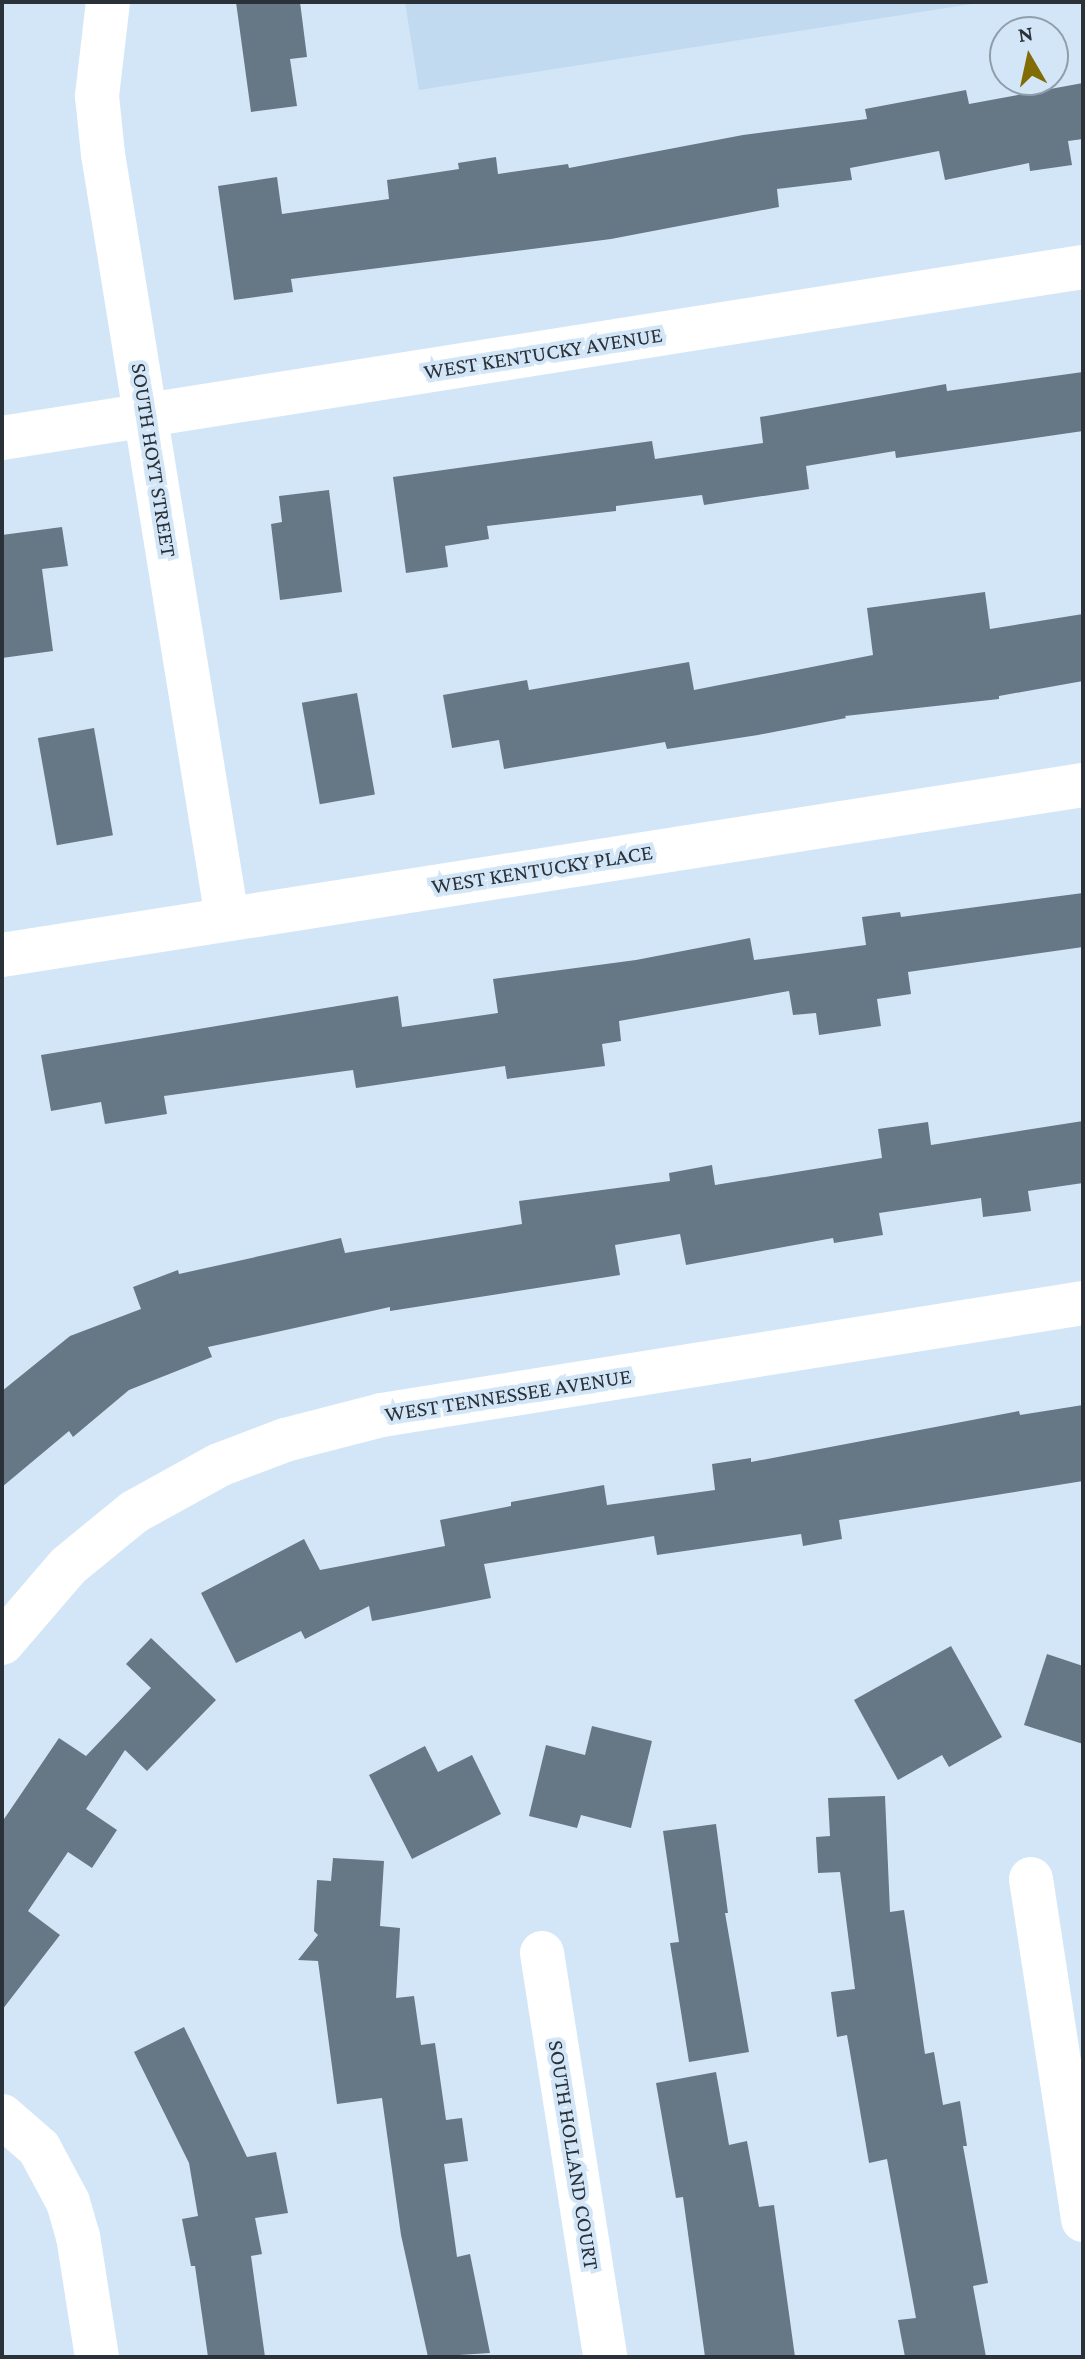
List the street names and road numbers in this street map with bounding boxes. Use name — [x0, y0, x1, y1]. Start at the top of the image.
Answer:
street label: WEST KENTUCKY AVENUE — [422, 321, 664, 385]
street label: SOUTH HOYT STREET — [126, 361, 182, 559]
street label: WEST KENTUCKY PLACE — [430, 838, 654, 900]
street label: WEST TENNESSEE AVENUE — [383, 1362, 633, 1428]
street label: SOUTH HOLLAND COURT — [543, 2038, 605, 2272]

